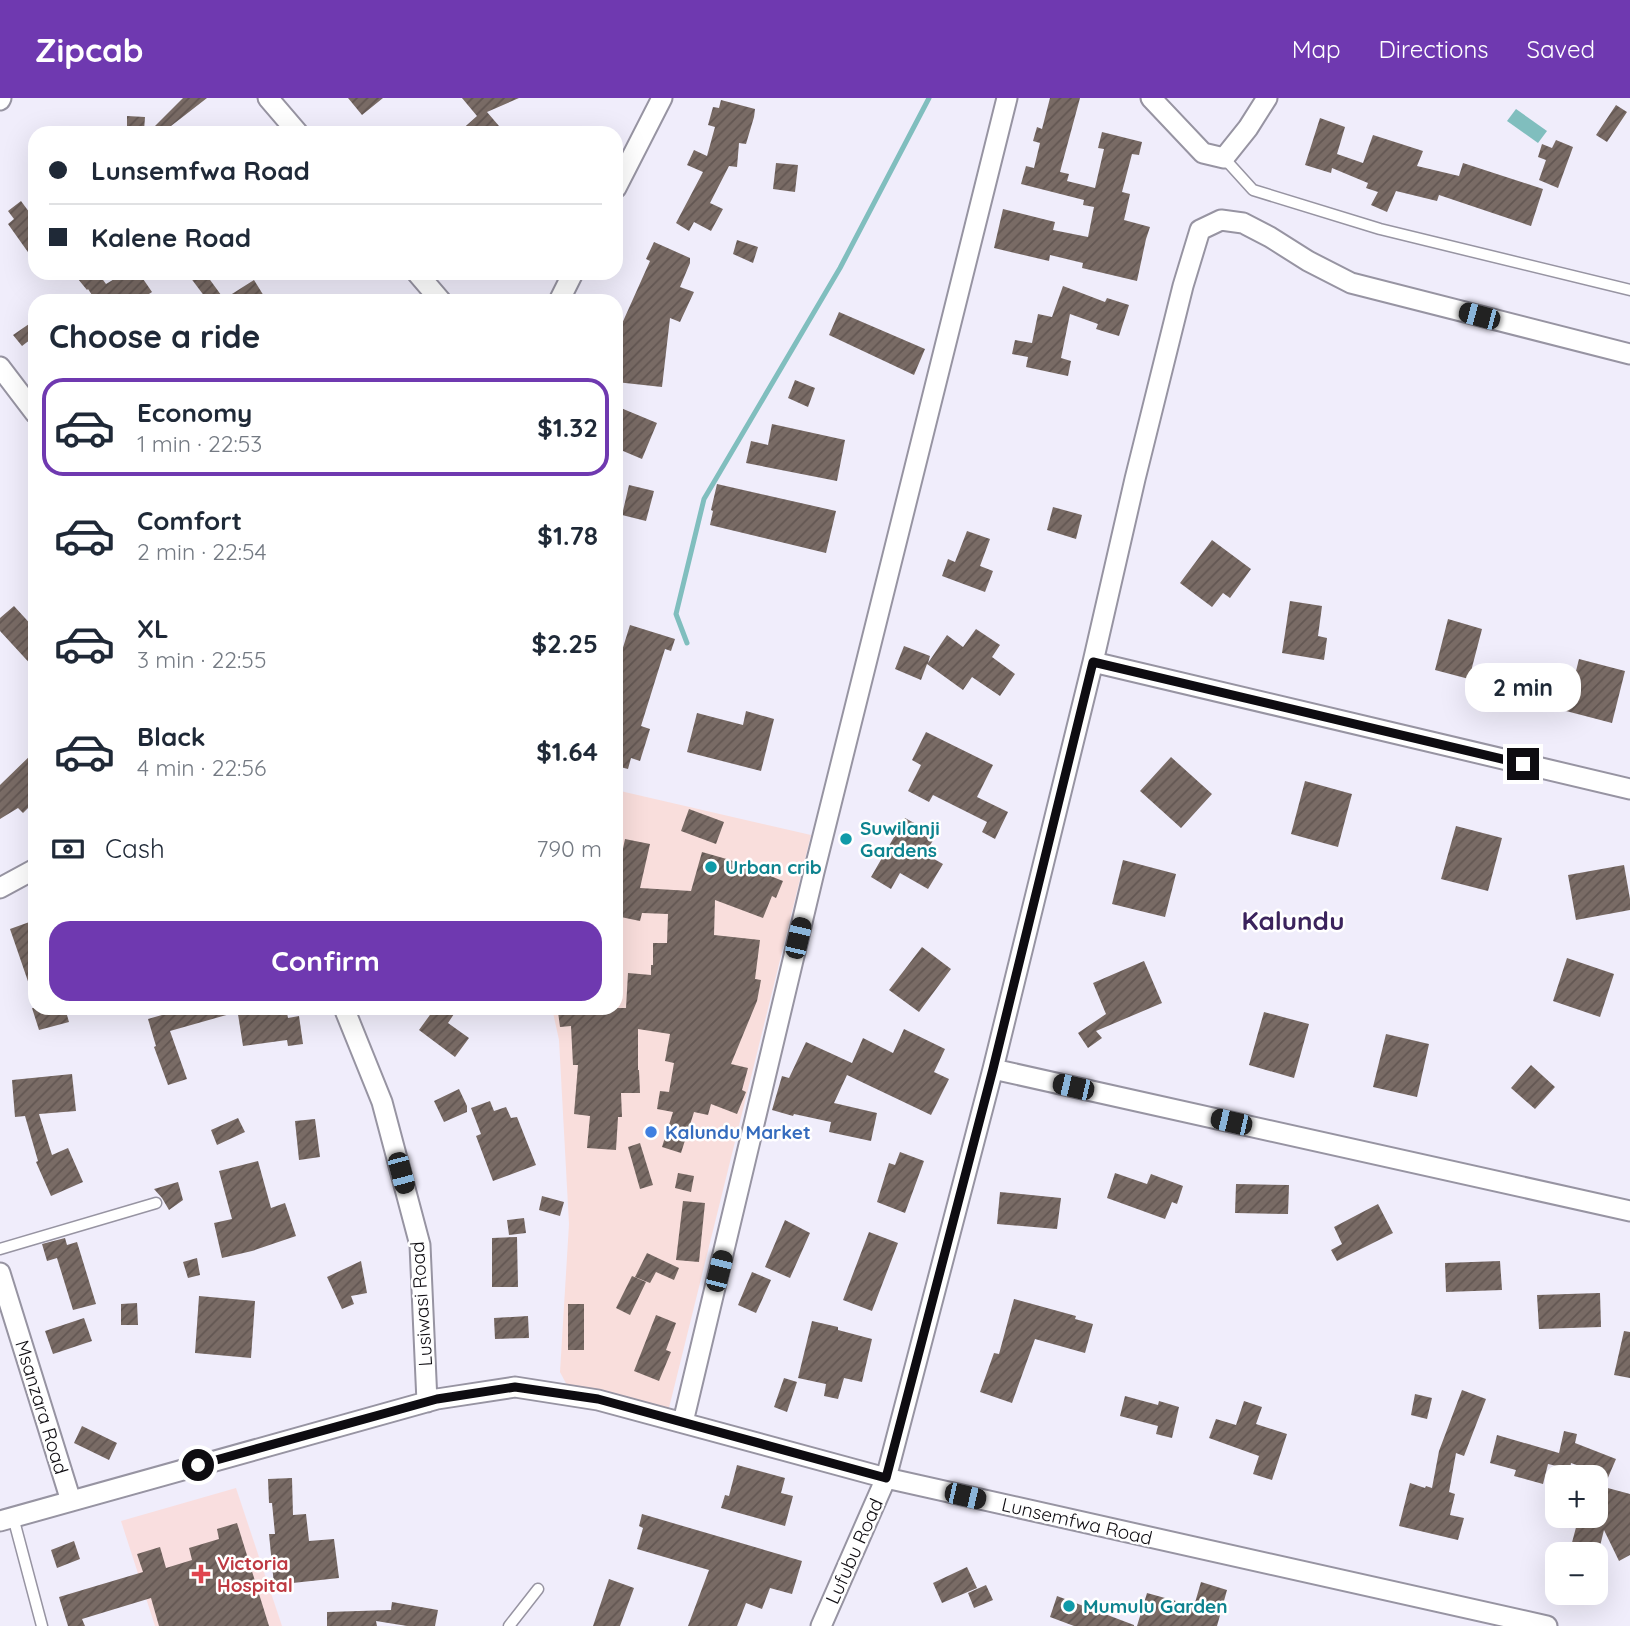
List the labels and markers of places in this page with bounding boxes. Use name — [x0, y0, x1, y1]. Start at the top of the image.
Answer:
place label: Suwilanji Gardens — [860, 816, 940, 862]
marker: Suwilanji Gardens — [838, 831, 854, 847]
place label: Urban crib — [725, 855, 822, 879]
marker: Urban crib — [703, 859, 719, 875]
place label: Kalundu Market — [665, 1120, 811, 1144]
marker: Kalundu Market — [643, 1124, 659, 1140]
place label: Victoria Hospital — [217, 1551, 293, 1597]
marker: Victoria Hospital — [191, 1564, 211, 1584]
place label: Mumulu Garden — [1083, 1594, 1228, 1618]
marker: Mumulu Garden — [1061, 1598, 1077, 1614]

